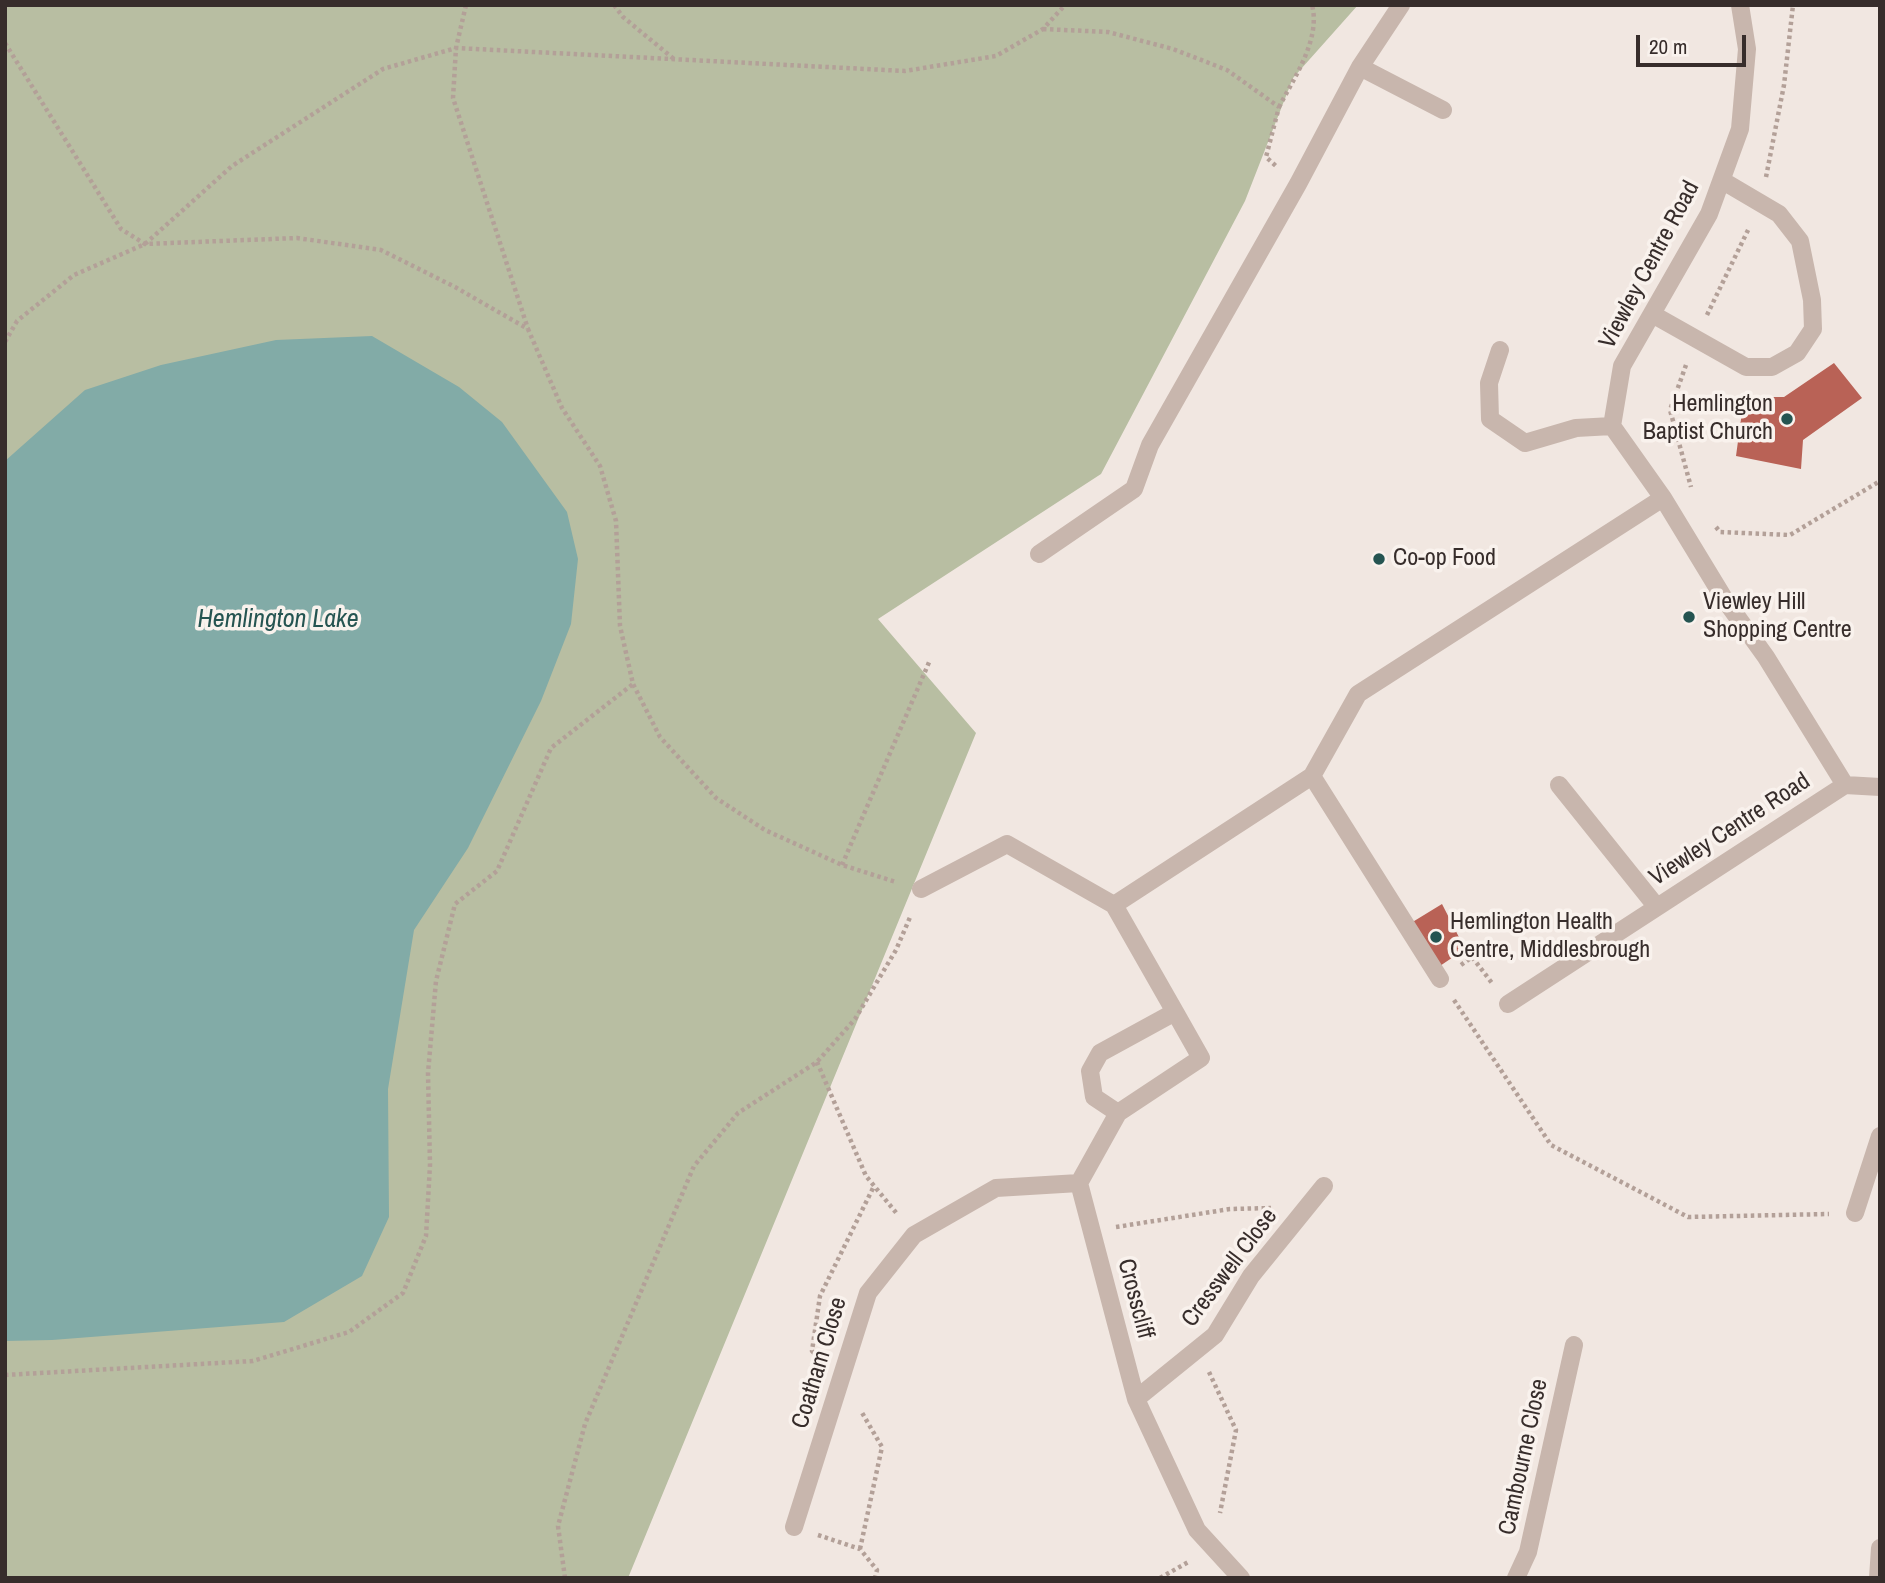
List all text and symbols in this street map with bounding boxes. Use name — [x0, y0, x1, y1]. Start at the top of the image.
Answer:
scale bar — [1640, 21, 1750, 65]
text: 20 m — [1649, 32, 1687, 61]
street label: Viewley Centre Road — [1594, 176, 1706, 354]
place label: Hemlington Baptist Church — [1643, 391, 1773, 447]
marker: Hemlington Baptist Church — [1779, 411, 1795, 427]
place label: Co-op Food — [1393, 545, 1496, 573]
marker: Co-op Food — [1371, 551, 1387, 567]
place label: Viewley Hill Shopping Centre — [1703, 589, 1852, 645]
water label: Hemlington Lake — [197, 604, 359, 636]
marker: Viewley Hill Shopping Centre — [1681, 609, 1697, 625]
street label: Viewley Centre Road — [1644, 767, 1816, 893]
place label: Hemlington Health Centre, Middlesbrough — [1450, 909, 1650, 965]
marker: Hemlington Health Centre, Middlesbrough — [1428, 929, 1444, 945]
street label: Cresswell Close — [1176, 1203, 1284, 1333]
street label: Crosscliff — [1111, 1256, 1159, 1342]
street label: Coatham Close — [786, 1294, 854, 1432]
street label: Cambourne Close — [1493, 1376, 1555, 1538]

